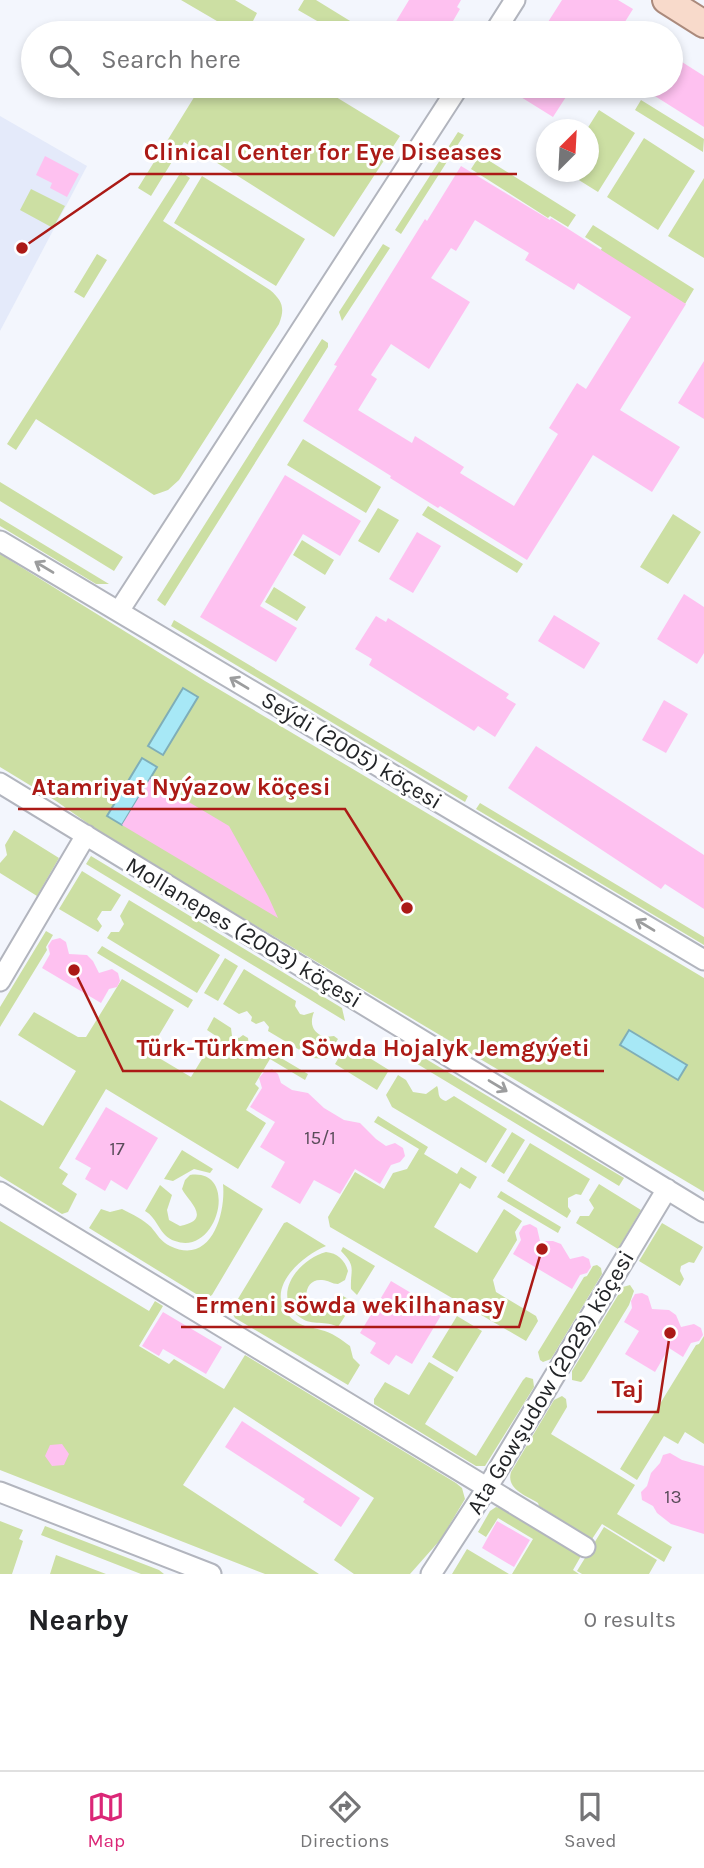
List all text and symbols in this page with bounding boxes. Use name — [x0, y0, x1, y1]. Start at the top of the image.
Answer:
search box — [21, 21, 683, 98]
icon: search — [45, 41, 83, 79]
text: Search here — [101, 44, 241, 75]
north arrow — [536, 119, 599, 182]
callout: Clinical Center for Eye Diseases — [130, 129, 517, 174]
text: Clinical Center for Eye Diseases — [144, 138, 502, 166]
one-way arrow — [34, 559, 54, 573]
one-way arrow — [230, 676, 250, 690]
street label: Seýdi (2005) köçesi — [257, 686, 447, 815]
callout: Atamriyat Nyýazow köçesi — [18, 764, 345, 809]
text: Atamriyat Nyýazow köçesi — [31, 773, 331, 801]
street label: Mollanepes (2003) köçesi — [121, 851, 367, 1014]
one-way arrow — [636, 918, 656, 932]
callout: Türk-Türkmen Söwda Hojalyk Jemgyýeti — [123, 1026, 604, 1071]
text: Türk-Türkmen Söwda Hojalyk Jemgyýeti — [136, 1034, 590, 1062]
one-way arrow — [487, 1079, 507, 1093]
house number: 15/1 — [304, 1127, 336, 1149]
house number: 17 — [109, 1138, 125, 1160]
street label: Ata Gowşudow (2028) köçesi — [461, 1246, 640, 1519]
callout: Ermeni söwda wekilhanasy — [181, 1282, 519, 1327]
text: Ermeni söwda wekilhanasy — [195, 1291, 505, 1319]
callout: Taj — [597, 1367, 658, 1412]
text: Taj — [612, 1375, 644, 1403]
house number: 13 — [664, 1486, 682, 1508]
text: Nearby — [28, 1602, 128, 1638]
text: 0 results — [584, 1606, 676, 1633]
tab: Map — [87, 1788, 125, 1852]
tab: Directions — [300, 1788, 389, 1852]
tab: Saved — [564, 1788, 617, 1852]

